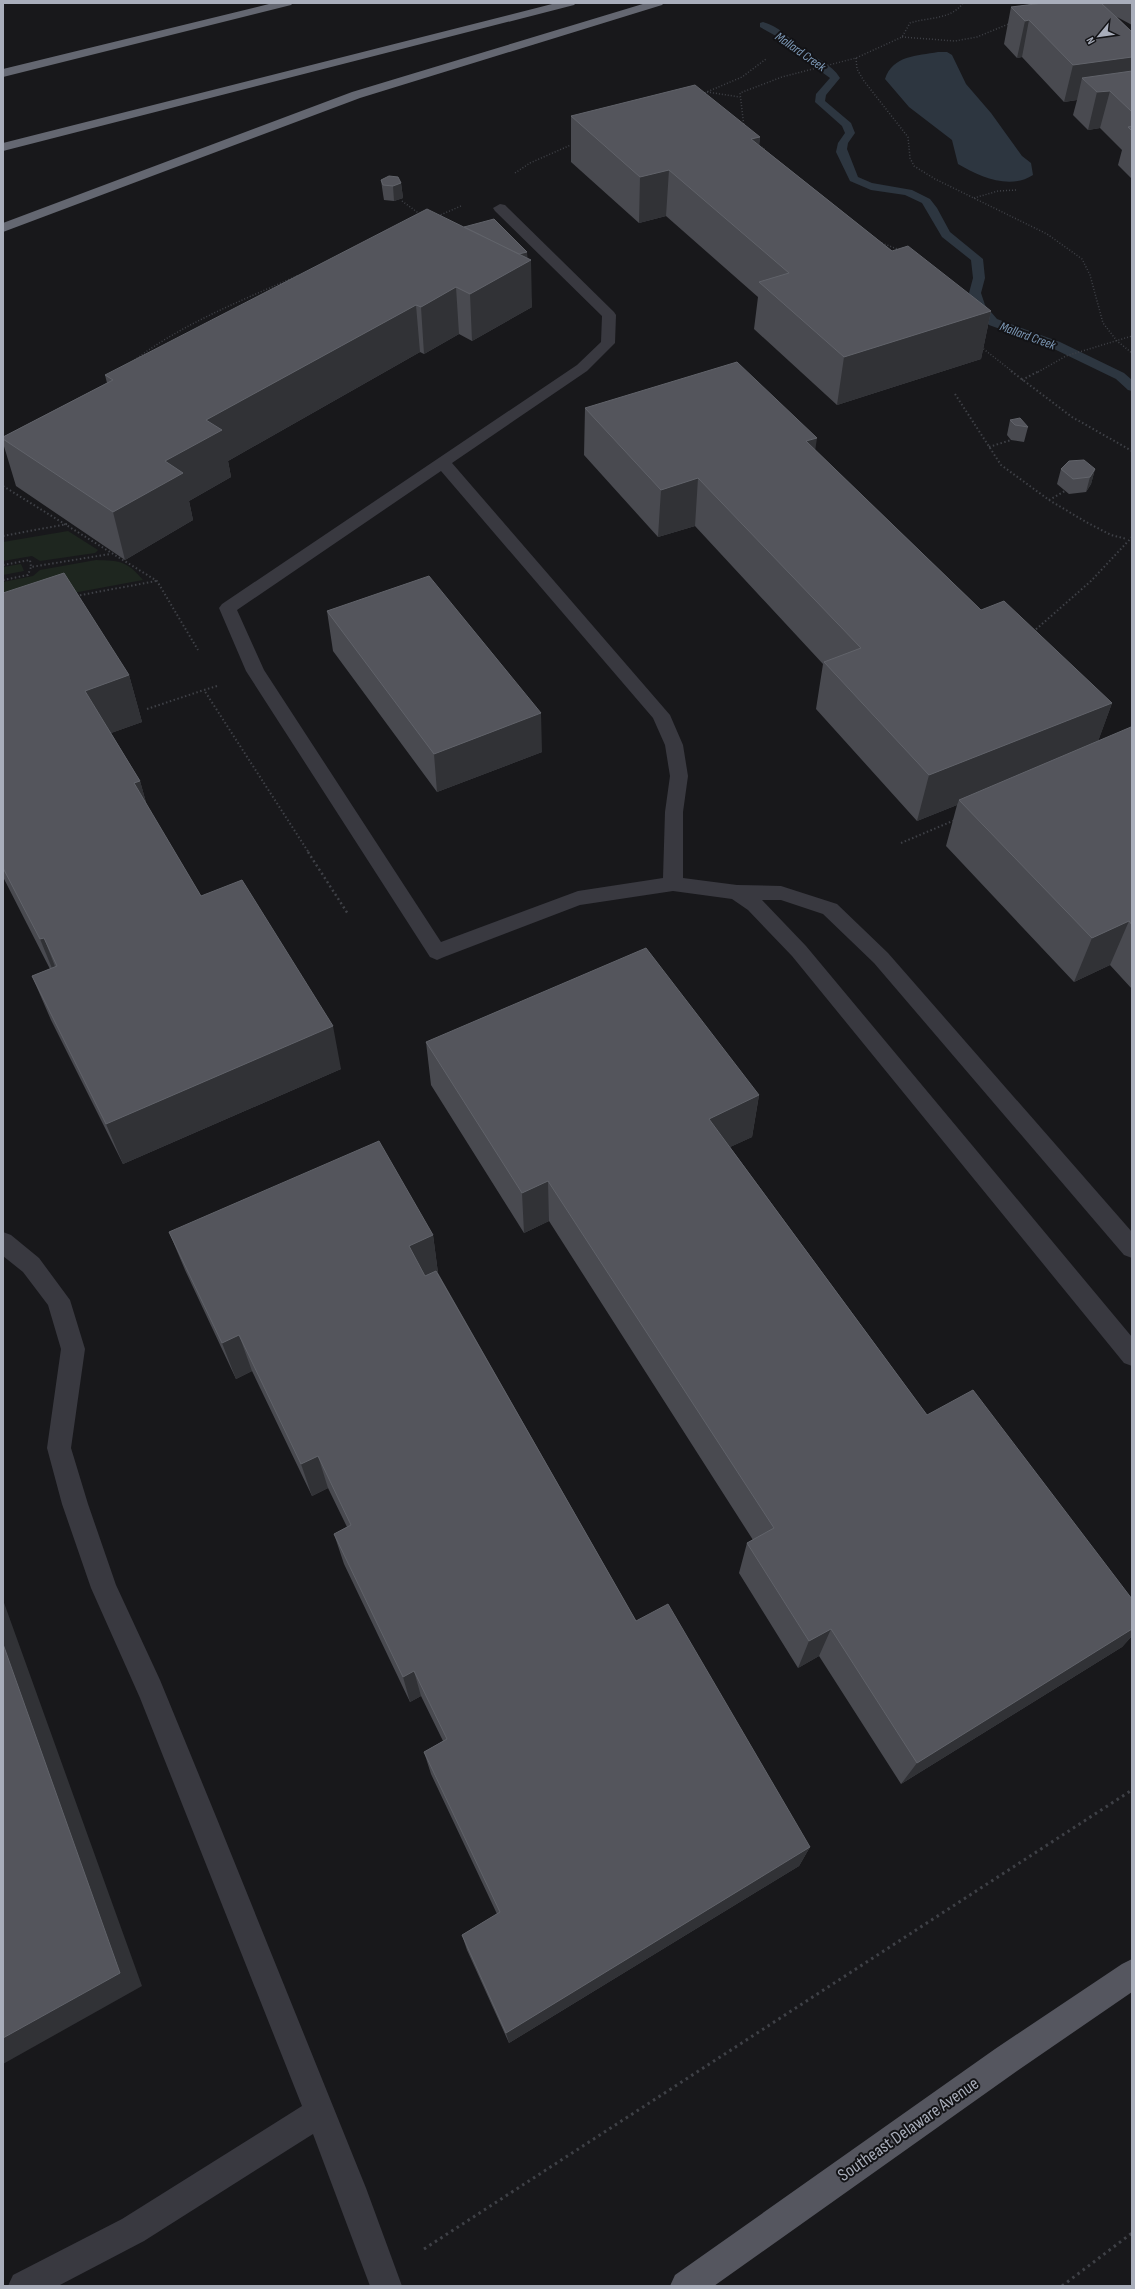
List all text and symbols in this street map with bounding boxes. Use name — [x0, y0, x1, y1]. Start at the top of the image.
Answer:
north arrow — [1079, 16, 1119, 56]
water label: Mallard Creek — [772, 29, 830, 76]
text: N — [1084, 35, 1098, 46]
water label: Mallard Creek — [998, 318, 1059, 354]
street label: Southeast Delaware Avenue — [834, 2073, 983, 2186]

